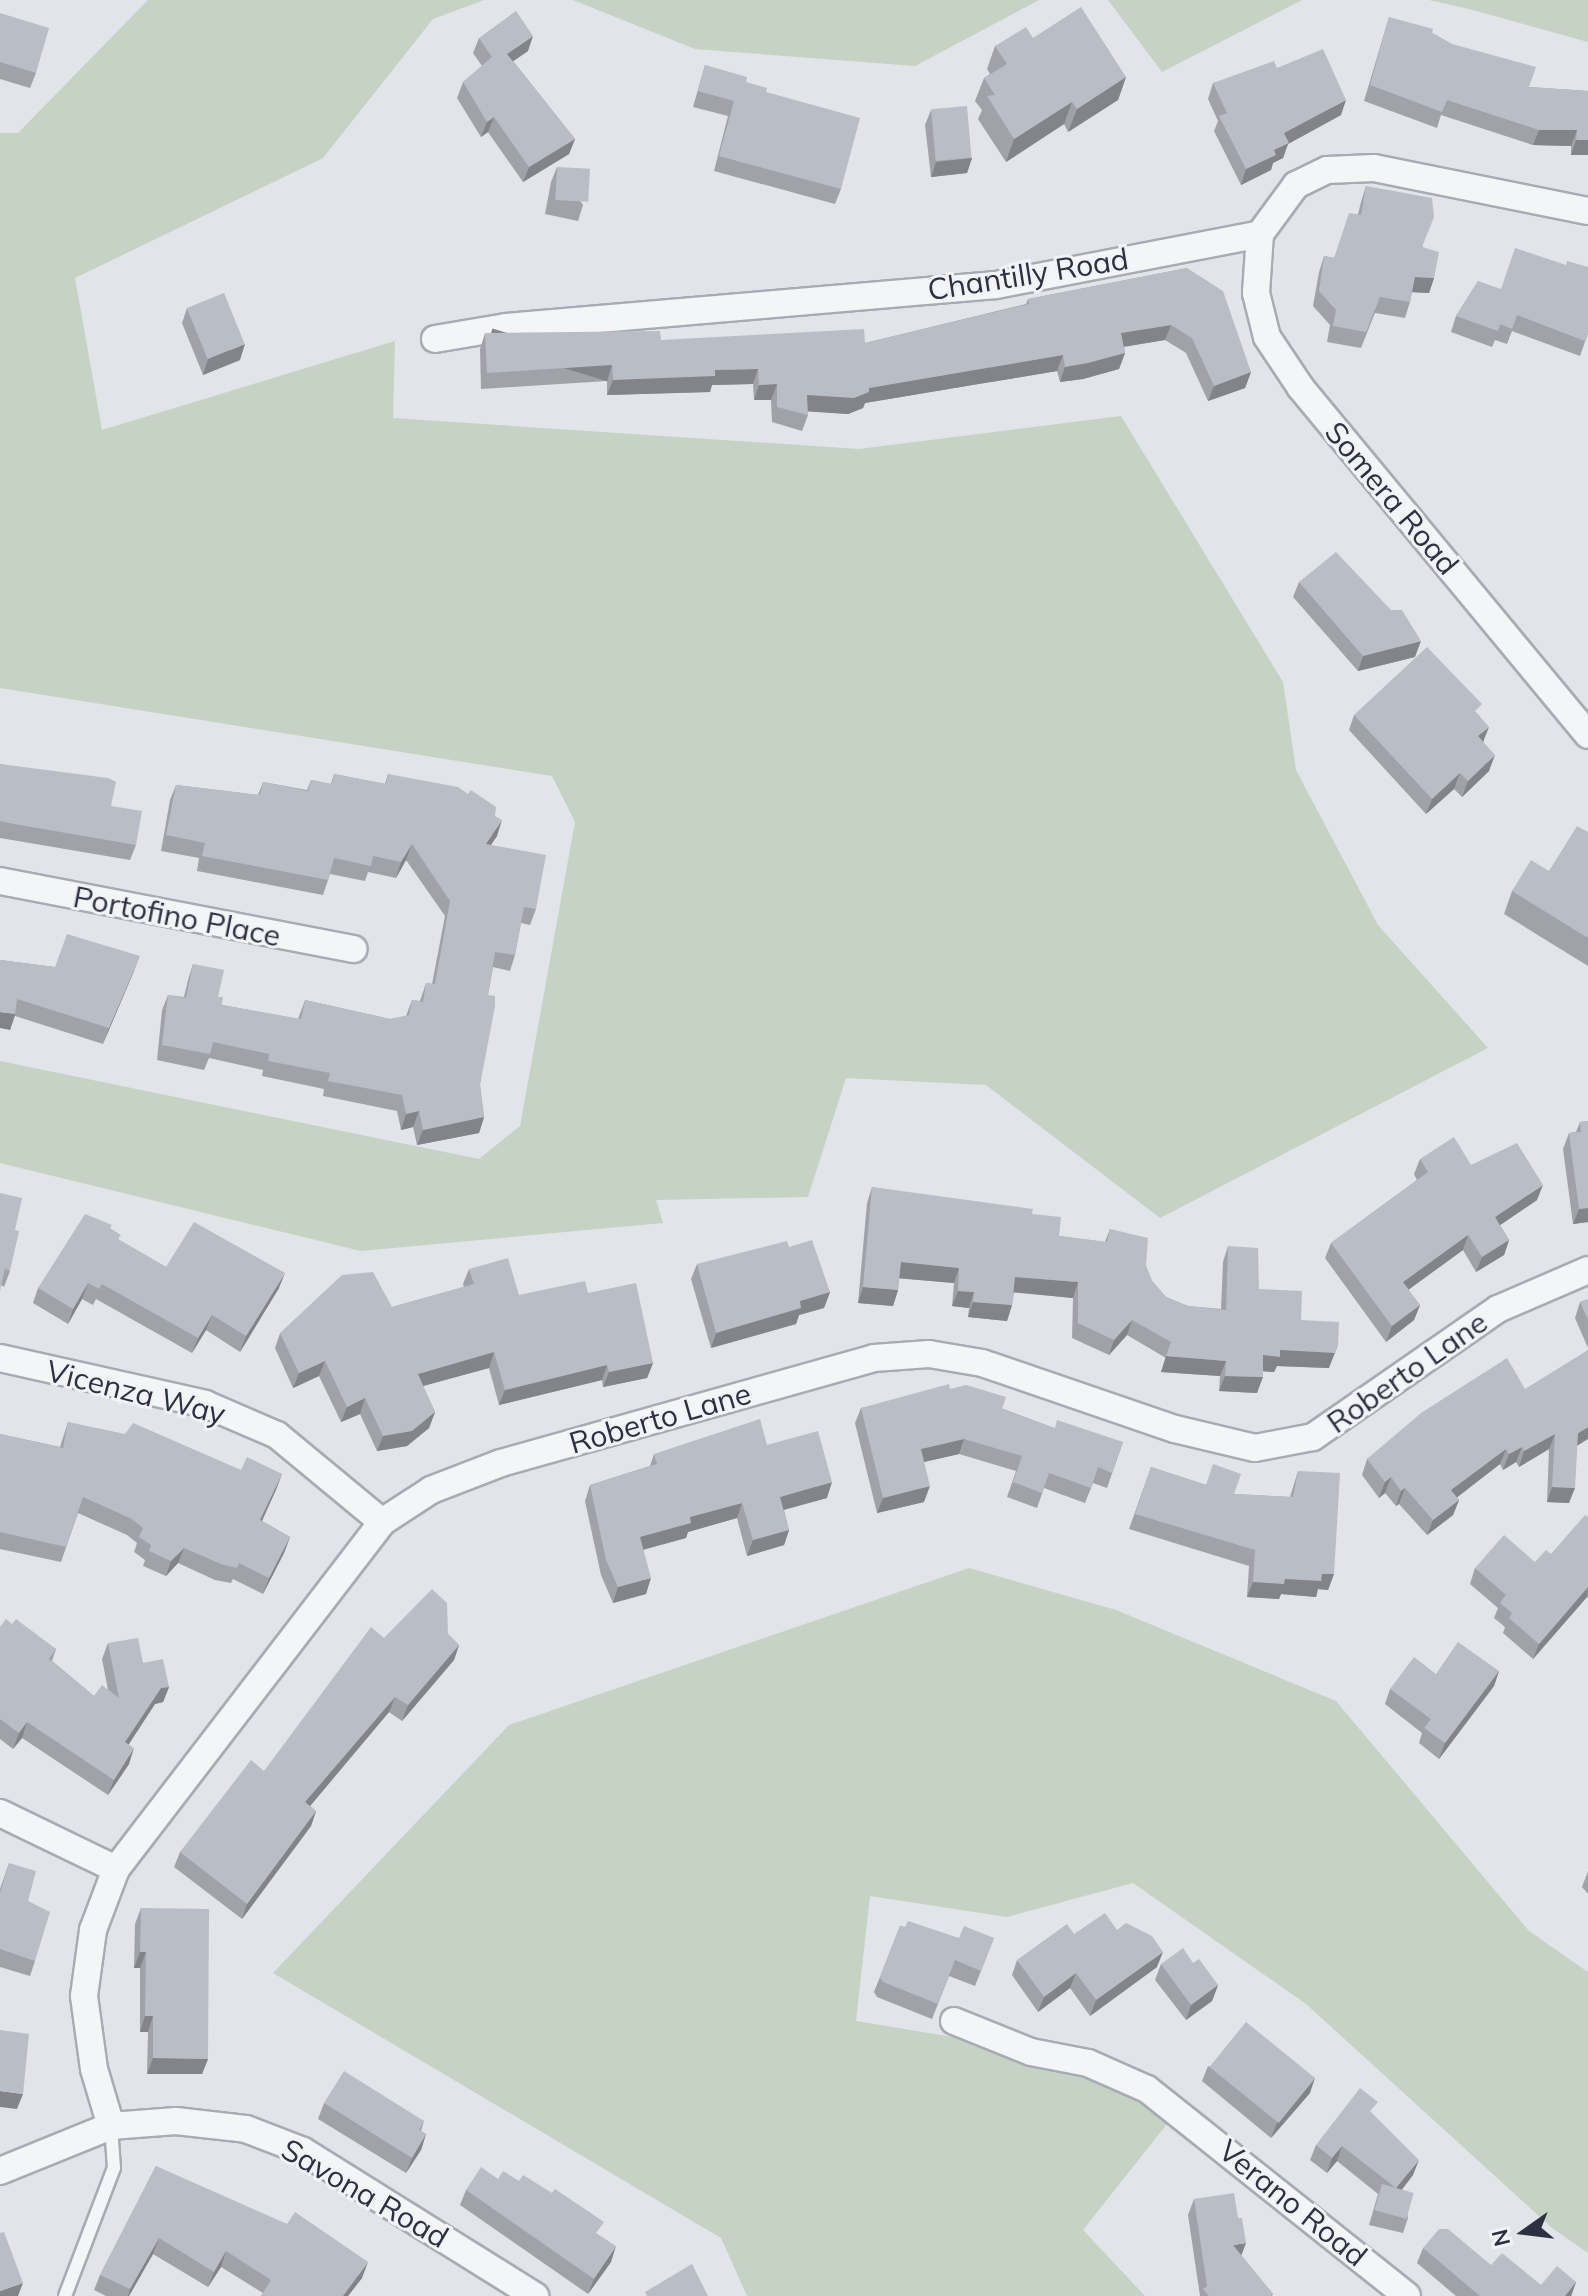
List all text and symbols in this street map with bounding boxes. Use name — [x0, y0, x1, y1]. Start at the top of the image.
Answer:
street label: Chantilly Road — [925, 240, 1131, 308]
street label: Somera Road — [1318, 414, 1466, 582]
street label: Portofino Place — [70, 878, 284, 954]
street label: Roberto Lane — [1320, 1304, 1494, 1440]
street label: Vicenza Way — [43, 1352, 229, 1432]
street label: Roberto Lane — [565, 1375, 755, 1461]
street label: Savona Road — [275, 2131, 455, 2255]
street label: Verano Road — [1212, 2132, 1374, 2274]
north arrow — [1484, 2192, 1564, 2272]
text: N — [1485, 2226, 1516, 2249]

